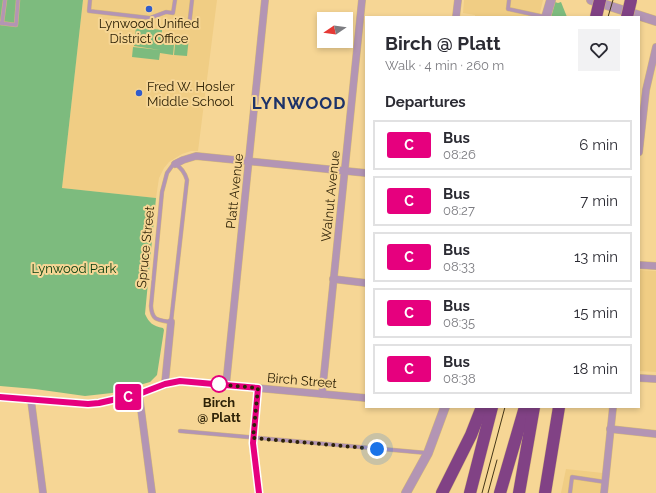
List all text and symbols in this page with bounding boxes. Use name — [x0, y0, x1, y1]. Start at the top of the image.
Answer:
marker: Lynwood Unified District Office — [144, 4, 154, 14]
north arrow — [317, 12, 353, 48]
map controls — [317, 12, 353, 48]
place label: Lynwood Unified District Office — [99, 16, 199, 46]
button: heart — [578, 29, 620, 71]
text: Birch @ Platt — [385, 32, 501, 54]
text: Walk · 4 min · 260 m — [385, 58, 504, 73]
place label: Fred W. Hosler Middle School — [147, 79, 235, 109]
marker: Fred W. Hosler Middle School — [134, 88, 144, 98]
district label: LYNWOOD — [252, 93, 346, 113]
text: Departures — [385, 93, 466, 111]
text: Bus — [443, 129, 470, 147]
text: 6 min — [579, 136, 618, 154]
text: C — [404, 137, 414, 153]
text: 08:26 — [443, 147, 476, 162]
street label: Walnut Avenue — [318, 149, 343, 242]
street label: Platt Avenue — [223, 152, 246, 230]
text: Bus — [443, 185, 470, 203]
text: 7 min — [580, 192, 618, 210]
text: C — [404, 193, 414, 209]
text: 08:27 — [443, 203, 475, 218]
street label: Spruce Street — [134, 205, 157, 289]
text: Bus — [443, 241, 470, 259]
text: 13 min — [574, 248, 618, 266]
text: C — [404, 249, 414, 265]
text: 08:33 — [443, 259, 475, 274]
park label: Lynwood Park — [32, 261, 116, 276]
text: Bus — [443, 297, 470, 315]
text: 15 min — [574, 304, 618, 322]
text: C — [404, 305, 414, 321]
text: 08:35 — [443, 315, 475, 330]
text: Bus — [443, 353, 470, 371]
text: 18 min — [573, 360, 618, 378]
text: C — [404, 361, 414, 377]
street label: Birch Street — [266, 370, 338, 391]
text: 08:38 — [443, 371, 476, 386]
marker: Birch @ Platt — [210, 375, 228, 393]
line badge: C — [115, 384, 141, 410]
text: C — [123, 389, 133, 405]
place label: Birch @ Platt — [197, 395, 241, 425]
your location — [367, 439, 387, 459]

